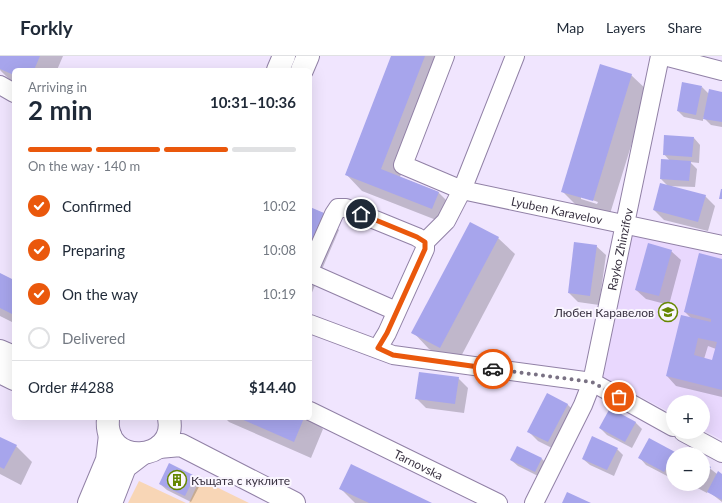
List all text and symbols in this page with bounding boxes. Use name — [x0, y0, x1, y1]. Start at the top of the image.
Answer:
text: Forkly — [20, 16, 73, 39]
text: Map — [556, 19, 584, 36]
text: Layers — [606, 19, 646, 36]
text: Share — [668, 19, 702, 36]
text: Arriving in — [28, 79, 87, 95]
text: 10:31–10:36 — [210, 93, 296, 111]
text: 2 min — [28, 94, 92, 126]
text: On the way · 140 m — [28, 158, 140, 174]
street label: Lyuben Karavelov — [510, 193, 605, 227]
icon: check — [28, 195, 50, 217]
text: Confirmed — [62, 197, 131, 215]
pin — [344, 197, 378, 231]
text: 10:02 — [263, 198, 296, 214]
icon: home — [350, 203, 372, 225]
street label: Rayko Zhinzifov — [604, 206, 636, 292]
icon: check — [28, 239, 50, 261]
text: Preparing — [62, 241, 125, 259]
text: 10:08 — [263, 242, 296, 258]
icon: check — [28, 283, 50, 305]
text: On the way — [62, 285, 138, 303]
text: 10:19 — [263, 286, 296, 302]
school or university icon: Любен Каравелов — [657, 301, 679, 323]
place label: Любен Каравелов — [553, 305, 654, 320]
text: Delivered — [62, 329, 125, 347]
courier — [473, 349, 513, 389]
icon: car — [482, 358, 504, 380]
text: Order #4288 — [28, 378, 114, 396]
text: $14.40 — [249, 378, 296, 396]
pin — [602, 380, 636, 414]
icon: bag — [608, 386, 630, 408]
map controls — [666, 395, 710, 491]
button: + — [666, 395, 710, 439]
street label: Tarnovska — [392, 446, 446, 483]
button: − — [666, 447, 710, 491]
building icon: Къщата с куклите — [166, 469, 188, 491]
place label: Къщата с куклите — [191, 473, 290, 488]

